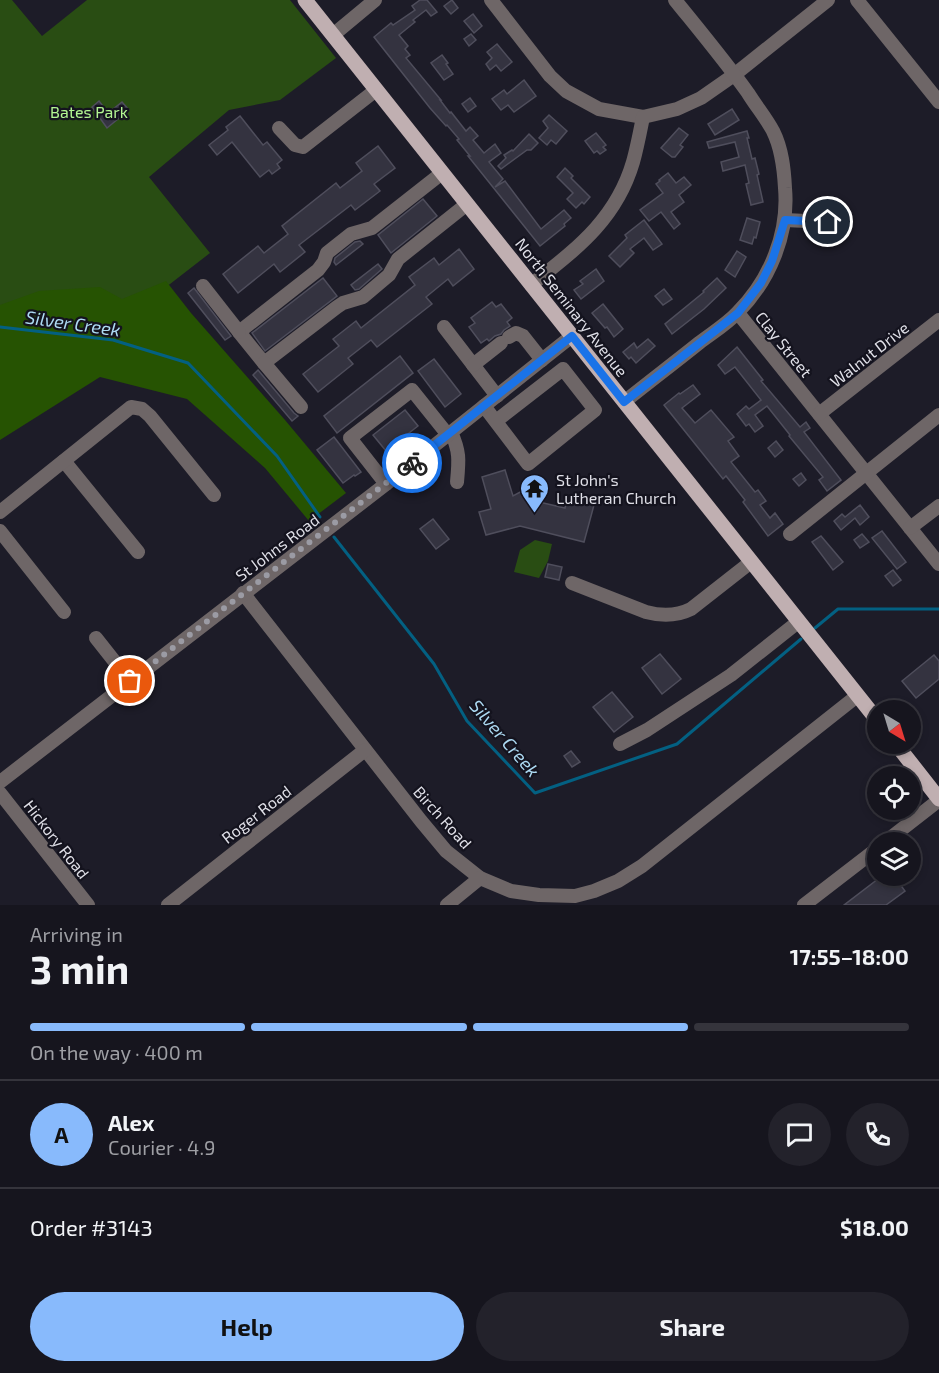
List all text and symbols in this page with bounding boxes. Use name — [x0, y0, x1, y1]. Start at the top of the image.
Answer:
park label: Bates Park — [50, 102, 128, 121]
pin — [802, 196, 853, 247]
icon: home — [811, 205, 844, 238]
street label: North Seminary Avenue — [512, 234, 632, 380]
water label: Silver Creek — [24, 305, 122, 341]
street label: Clay Street — [752, 307, 816, 381]
street label: Walnut Drive — [826, 317, 912, 391]
courier — [382, 433, 442, 493]
icon: bike — [396, 447, 429, 480]
place label: St John's Lutheran Church — [556, 470, 676, 507]
temple icon: St John's Lutheran Church — [519, 472, 551, 514]
street label: St Johns Road — [231, 509, 323, 585]
pin — [104, 655, 155, 706]
icon: bag — [113, 664, 146, 697]
water label: Silver Creek — [465, 695, 545, 781]
north arrow — [867, 700, 921, 754]
map controls — [867, 700, 921, 886]
button: locate — [867, 766, 921, 820]
street label: Roger Road — [218, 781, 294, 847]
street label: Birch Road — [410, 782, 476, 852]
street label: Hickory Road — [20, 796, 94, 882]
button: layers — [867, 832, 921, 886]
text: Arriving in — [30, 922, 123, 946]
text: 17:55–18:00 — [790, 943, 909, 969]
text: 3 min — [30, 945, 129, 992]
text: On the way · 400 m — [30, 1040, 203, 1064]
button: chat — [768, 1103, 831, 1166]
button: phone — [846, 1103, 909, 1166]
text: Alex — [108, 1109, 154, 1135]
text: A — [54, 1121, 69, 1147]
text: Courier · 4.9 — [108, 1135, 215, 1159]
text: Order #3143 — [30, 1214, 153, 1240]
text: $18.00 — [840, 1214, 909, 1240]
button: Help — [30, 1292, 464, 1361]
button: Share — [476, 1292, 909, 1361]

